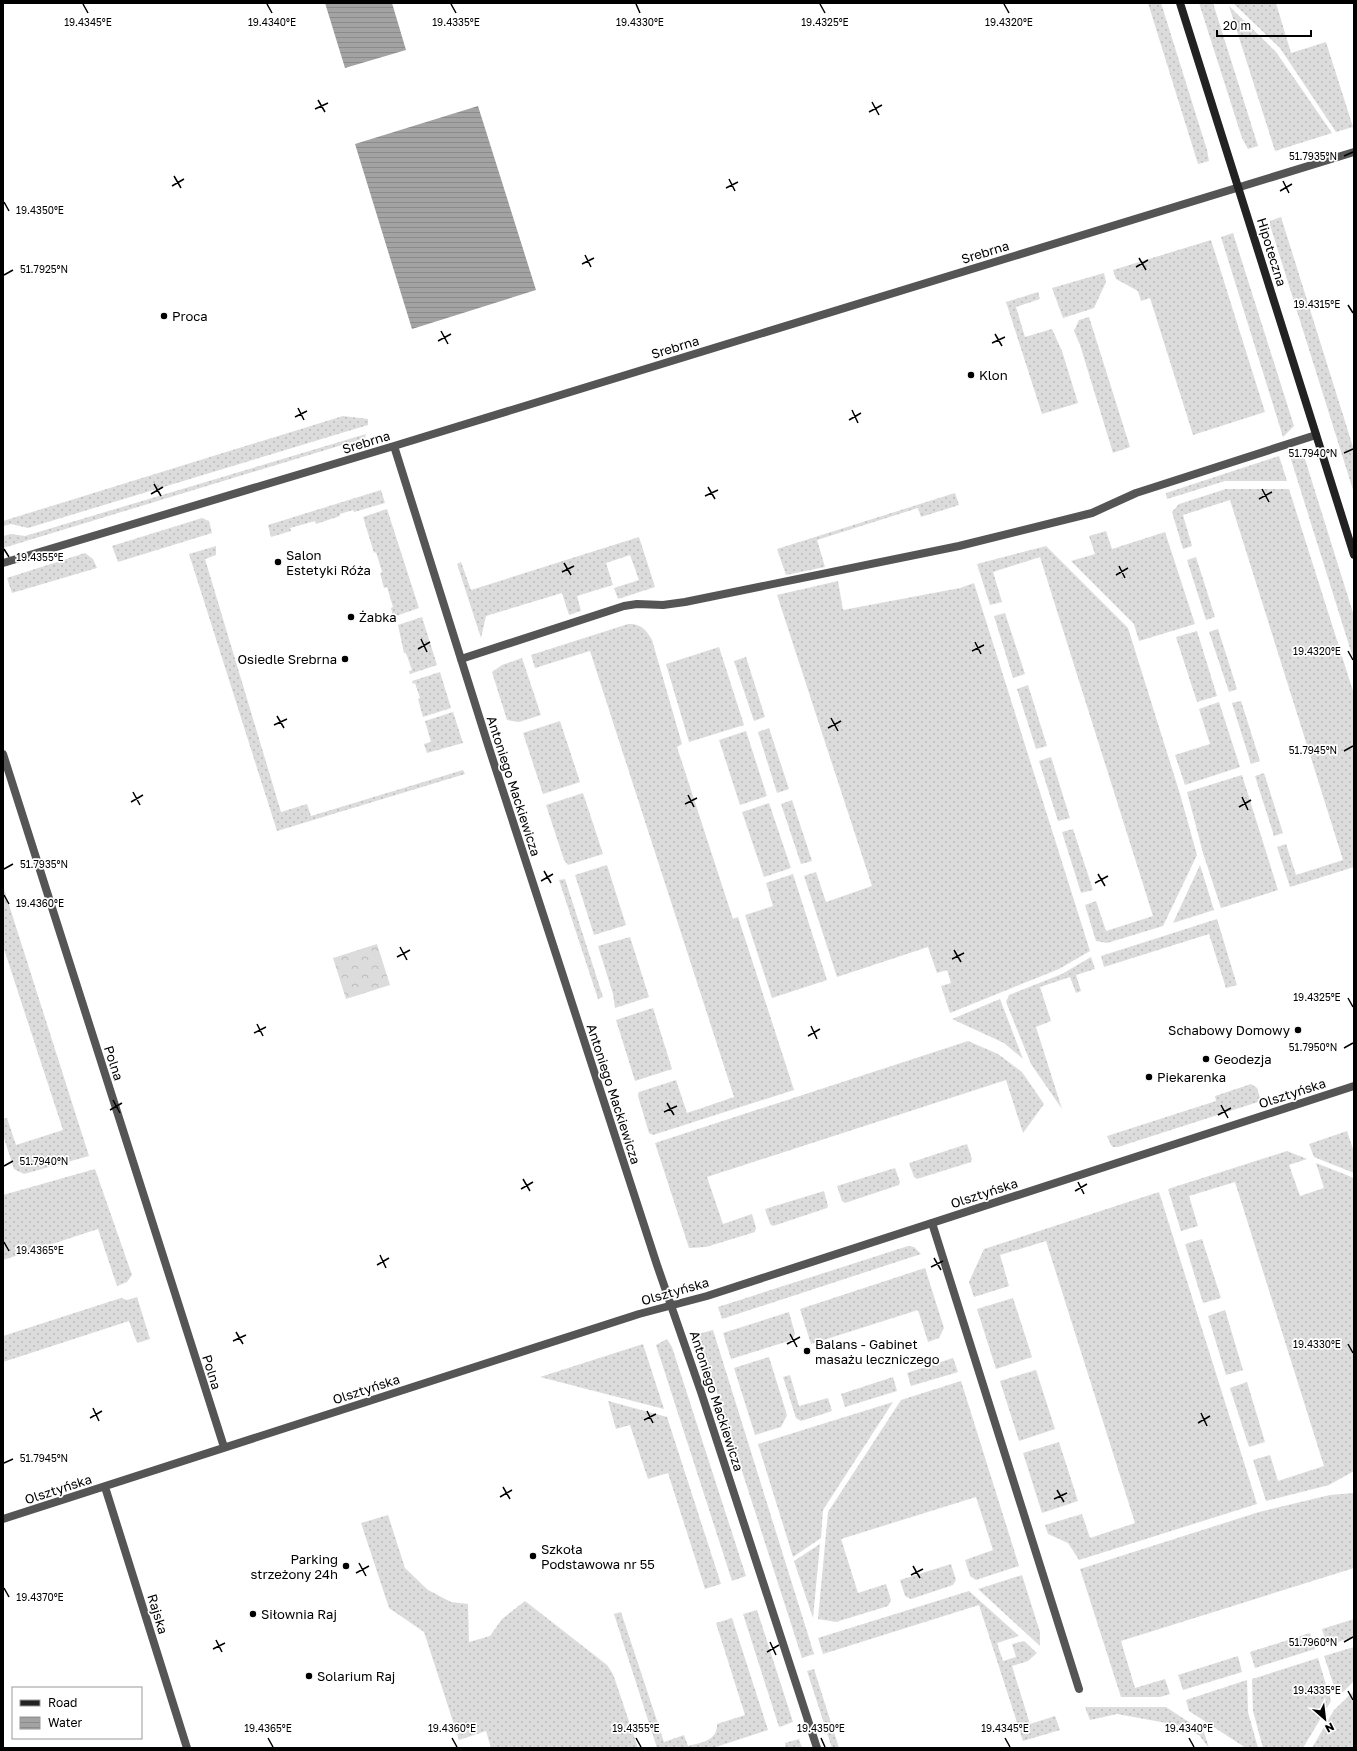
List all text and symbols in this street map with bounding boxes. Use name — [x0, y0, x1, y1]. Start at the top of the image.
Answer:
scale bar — [1217, 12, 1311, 38]
text: 19.4345°E — [64, 16, 112, 28]
text: 19.4340°E — [248, 16, 296, 28]
text: 19.4335°E — [432, 16, 480, 28]
text: 19.4330°E — [616, 16, 664, 28]
text: 19.4325°E — [801, 16, 849, 28]
text: 19.4320°E — [985, 16, 1033, 28]
text: 20 m — [1223, 18, 1251, 33]
text: 51.7935°N — [1289, 150, 1337, 162]
text: 19.4350°E — [16, 204, 64, 216]
street label: Hipoteczna — [1254, 216, 1290, 288]
street label: Srebrna — [959, 237, 1011, 267]
text: 51.7925°N — [20, 263, 68, 275]
text: 19.4315°E — [1294, 298, 1340, 310]
place label: Proca — [172, 308, 208, 324]
marker: Proca — [159, 311, 169, 321]
street label: Srebrna — [649, 332, 701, 362]
place label: Klon — [979, 367, 1008, 383]
marker: Klon — [966, 370, 976, 380]
street label: Srebrna — [340, 427, 392, 457]
text: 51.7940°N — [1289, 447, 1337, 459]
place label: Salon Estetyki Róża — [286, 547, 371, 578]
text: 19.4355°E — [16, 551, 64, 563]
marker: Salon Estetyki Róża — [273, 557, 283, 567]
place label: Żabka — [359, 609, 397, 625]
marker: Żabka — [346, 612, 356, 622]
text: 19.4320°E — [1293, 645, 1341, 657]
place label: Osiedle Srebrna — [237, 651, 337, 667]
marker: Osiedle Srebrna — [340, 654, 350, 664]
street label: Antoniego Mackiewicza — [484, 714, 544, 858]
text: 51.7945°N — [1289, 744, 1337, 756]
text: 51.7935°N — [20, 858, 68, 870]
text: 19.4360°E — [16, 897, 64, 909]
text: 19.4325°E — [1293, 991, 1341, 1003]
street label: Antoniego Mackiewicza — [584, 1022, 644, 1166]
place label: Schabowy Domowy — [1168, 1022, 1291, 1038]
marker: Schabowy Domowy — [1293, 1025, 1303, 1035]
text: 51.7950°N — [1289, 1041, 1337, 1053]
street label: Polna — [101, 1044, 127, 1082]
place label: Geodezja — [1214, 1051, 1272, 1067]
marker: Geodezja — [1201, 1054, 1211, 1064]
place label: Piekarenka — [1157, 1069, 1226, 1085]
marker: Piekarenka — [1144, 1072, 1154, 1082]
street label: Olsztyńska — [1256, 1075, 1328, 1111]
text: 51.7940°N — [20, 1155, 68, 1167]
street label: Olsztyńska — [948, 1175, 1020, 1211]
text: 19.4365°E — [16, 1244, 64, 1256]
street label: Olsztyńska — [639, 1274, 711, 1308]
street label: Antoniego Mackiewicza — [687, 1329, 747, 1473]
place label: Balans - Gabinet masażu leczniczego — [815, 1336, 940, 1367]
text: 19.4330°E — [1293, 1338, 1341, 1350]
marker: Balans - Gabinet masażu leczniczego — [802, 1346, 812, 1356]
street label: Polna — [199, 1353, 225, 1391]
street label: Olsztyńska — [330, 1371, 402, 1407]
text: 51.7945°N — [20, 1452, 68, 1464]
street label: Olsztyńska — [22, 1471, 94, 1507]
place label: Szkoła Podstawowa nr 55 — [541, 1541, 655, 1572]
place label: Parking strzeżony 24h — [250, 1551, 338, 1582]
marker: Szkoła Podstawowa nr 55 — [528, 1551, 538, 1561]
marker: Parking strzeżony 24h — [341, 1561, 351, 1571]
text: 19.4370°E — [16, 1591, 64, 1603]
street label: Rajska — [144, 1592, 172, 1636]
place label: Siłownia Raj — [261, 1606, 337, 1622]
marker: Siłownia Raj — [248, 1609, 258, 1619]
text: 51.7960°N — [1289, 1636, 1337, 1648]
place label: Solarium Raj — [317, 1668, 395, 1684]
marker: Solarium Raj — [304, 1671, 314, 1681]
text: 19.4335°E — [1293, 1684, 1341, 1696]
legend — [12, 1687, 142, 1739]
text: Road — [48, 1695, 77, 1710]
north arrow — [1305, 1699, 1345, 1739]
text: Water — [48, 1715, 82, 1730]
text: N — [1323, 1721, 1337, 1736]
text: 19.4365°E — [244, 1722, 292, 1734]
text: 19.4360°E — [428, 1722, 476, 1734]
text: 19.4355°E — [612, 1722, 660, 1734]
text: 19.4350°E — [797, 1722, 845, 1734]
text: 19.4345°E — [981, 1722, 1029, 1734]
text: 19.4340°E — [1165, 1722, 1213, 1734]

